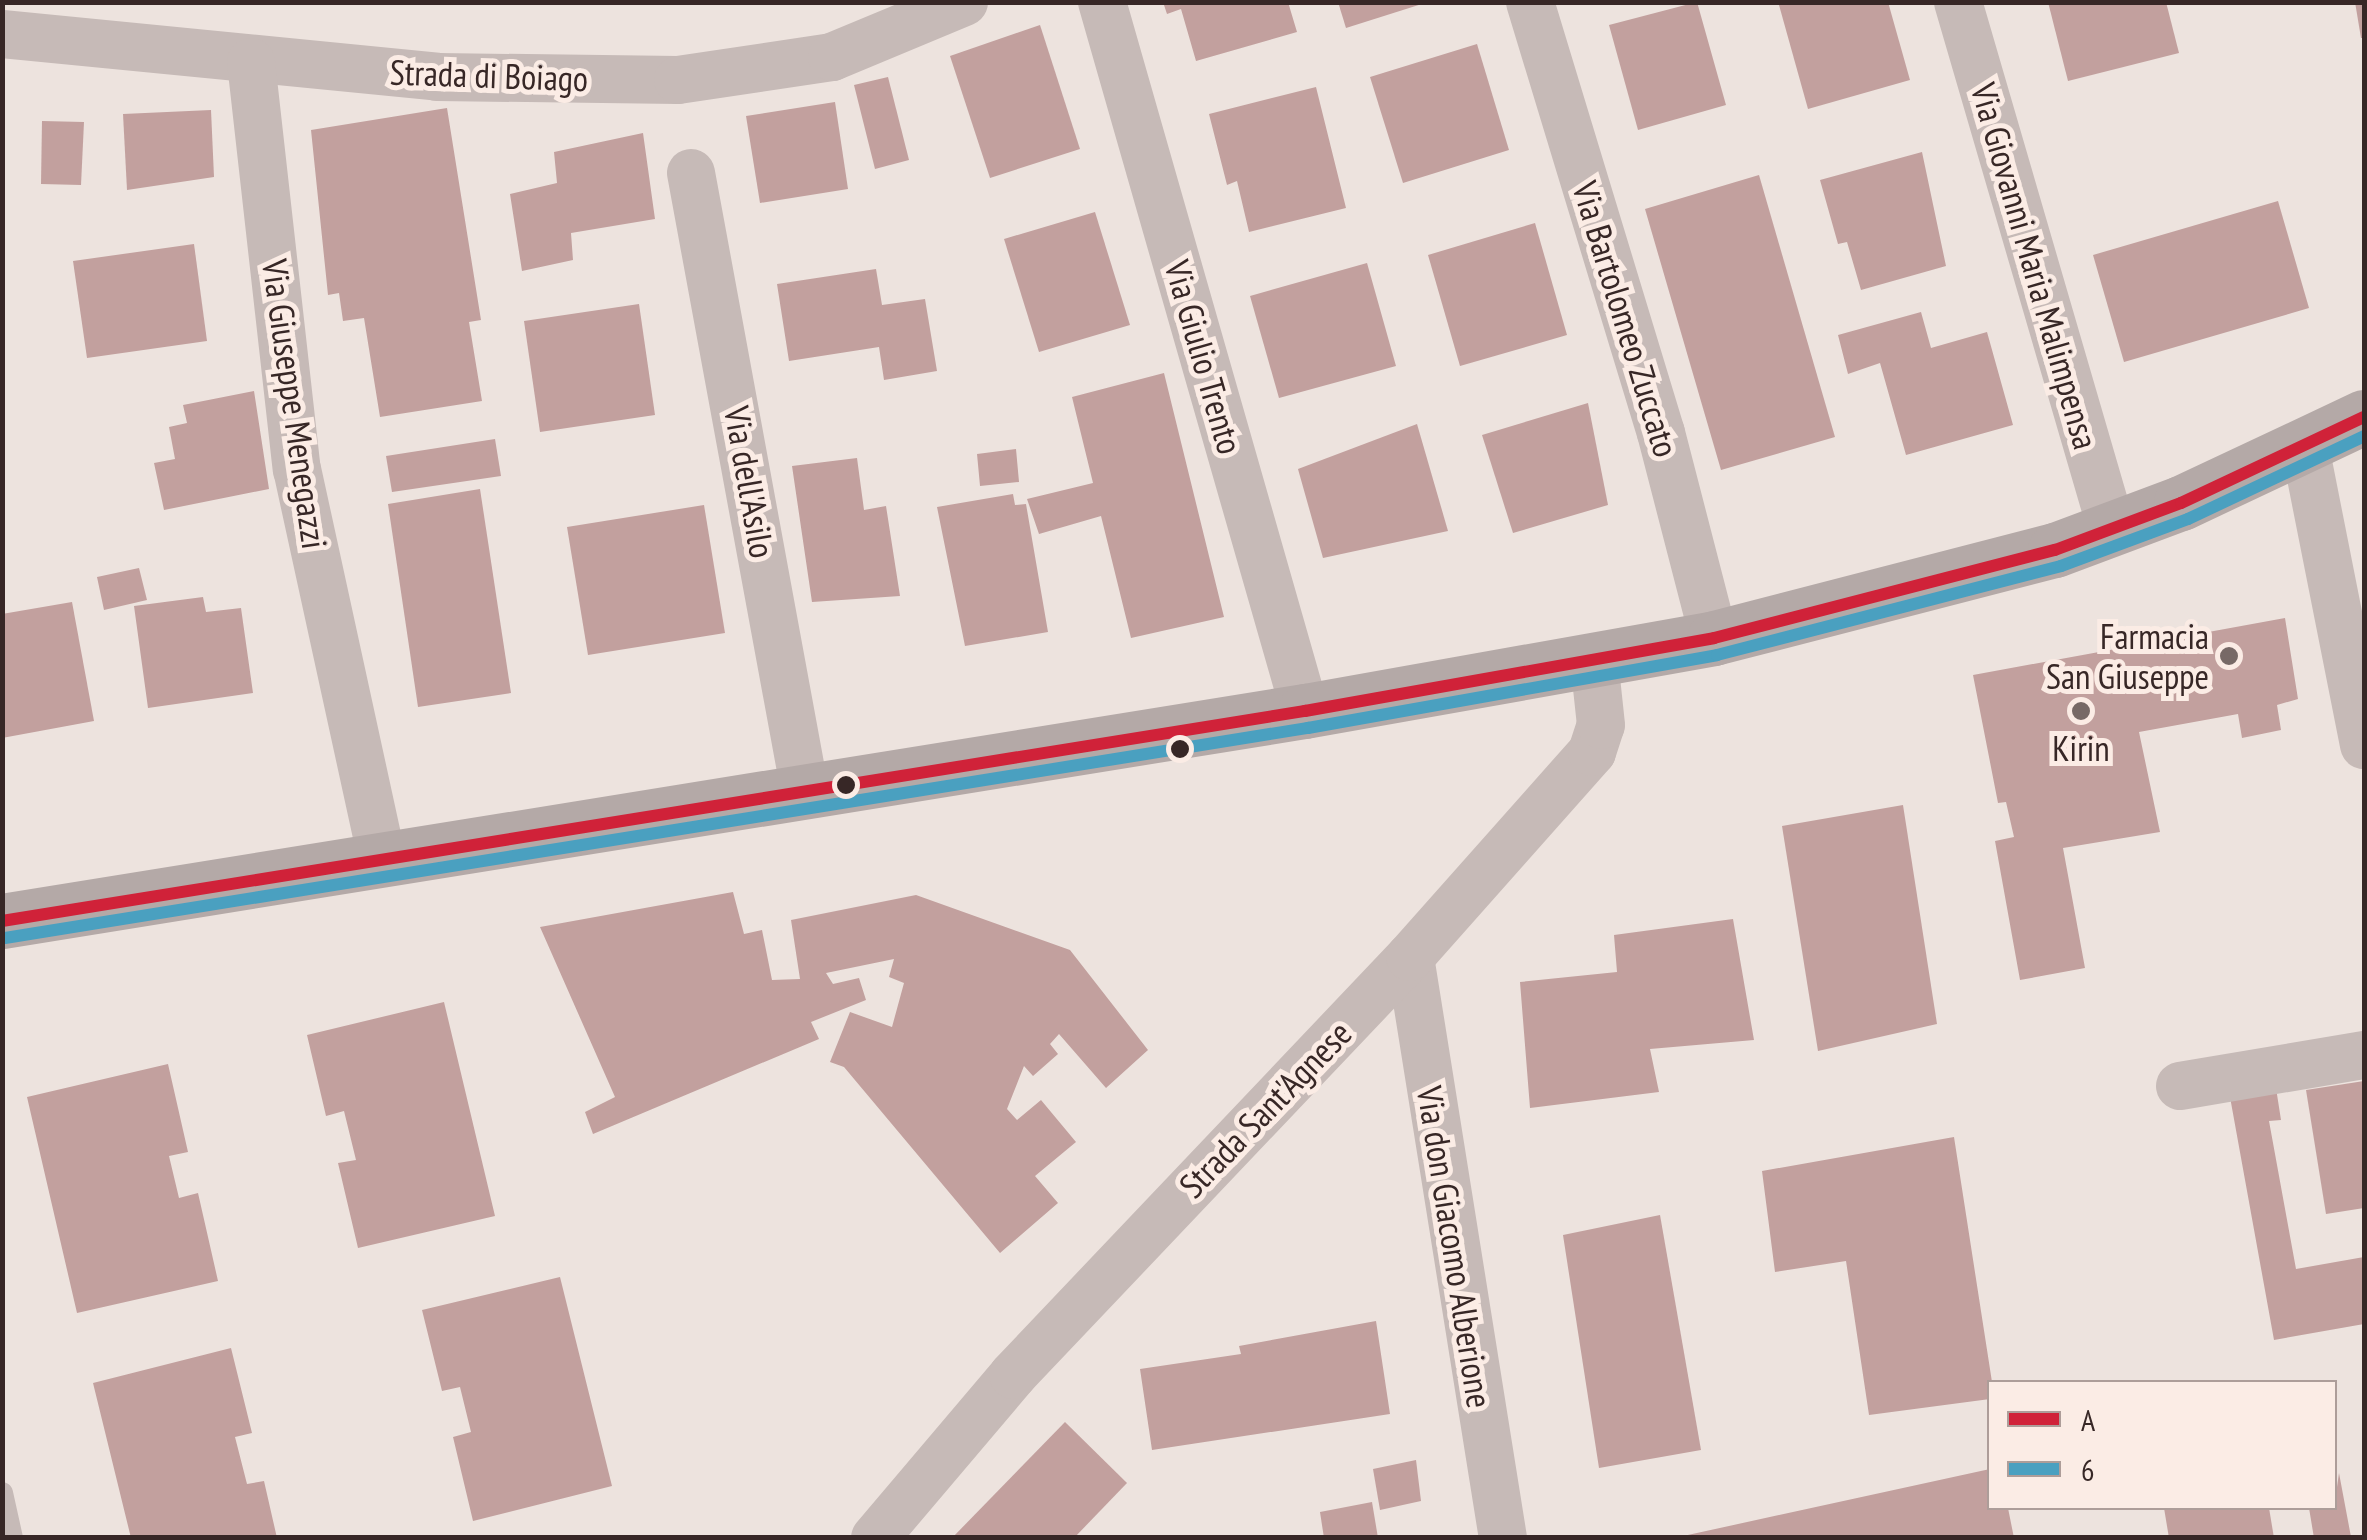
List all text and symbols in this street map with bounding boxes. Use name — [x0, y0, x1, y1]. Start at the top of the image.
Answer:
street label: Strada di Boiago — [389, 51, 589, 99]
street label: Via Giovanni Maria Malimpensa — [1963, 78, 2107, 454]
street label: Via Bartolomeo Zuccato — [1564, 176, 1688, 462]
street label: Via Giulio Trento — [1156, 255, 1252, 459]
street label: Via Giuseppe Menegazzi — [254, 256, 336, 552]
street label: Via dell'Asilo — [716, 403, 784, 561]
place label: Farmacia San Giuseppe — [2046, 615, 2209, 697]
marker: Farmacia San Giuseppe — [2218, 645, 2240, 667]
marker: Kirin — [2070, 700, 2092, 722]
place label: Kirin — [2052, 727, 2110, 769]
unlabelled marker — [1170, 739, 1190, 759]
unlabelled marker — [836, 775, 856, 795]
street label: Strada Sant'Agnese — [1170, 1012, 1360, 1206]
street label: Via don Giacomo Alberione — [1409, 1083, 1501, 1411]
legend — [1987, 1380, 2337, 1510]
text: A — [2081, 1400, 2095, 1439]
text: 6 — [2081, 1450, 2095, 1489]

